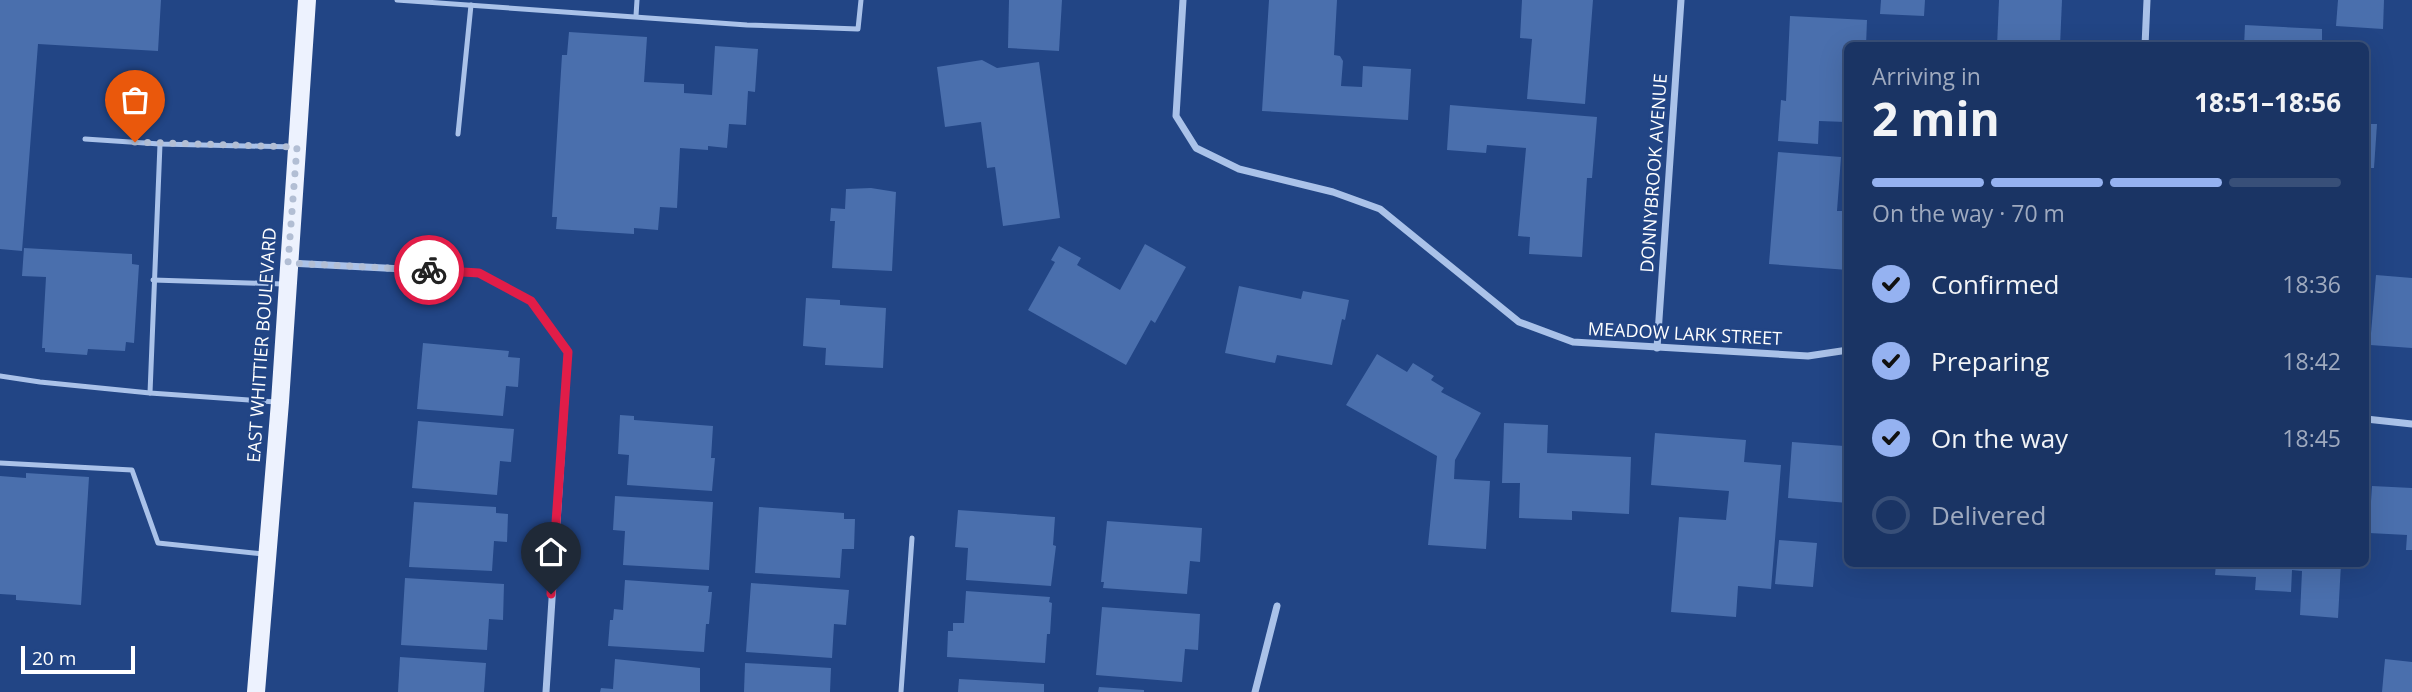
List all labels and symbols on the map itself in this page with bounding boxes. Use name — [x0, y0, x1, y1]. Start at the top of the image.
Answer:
pin — [105, 70, 165, 142]
street label: DONNYBROOK AVENUE — [1634, 73, 1672, 273]
street label: EAST WHITTIER BOULEVARD — [241, 227, 281, 463]
courier — [394, 235, 464, 305]
street label: MEADOW LARK STREET — [1587, 316, 1783, 350]
pin — [521, 522, 581, 594]
scale bar — [21, 643, 135, 675]

